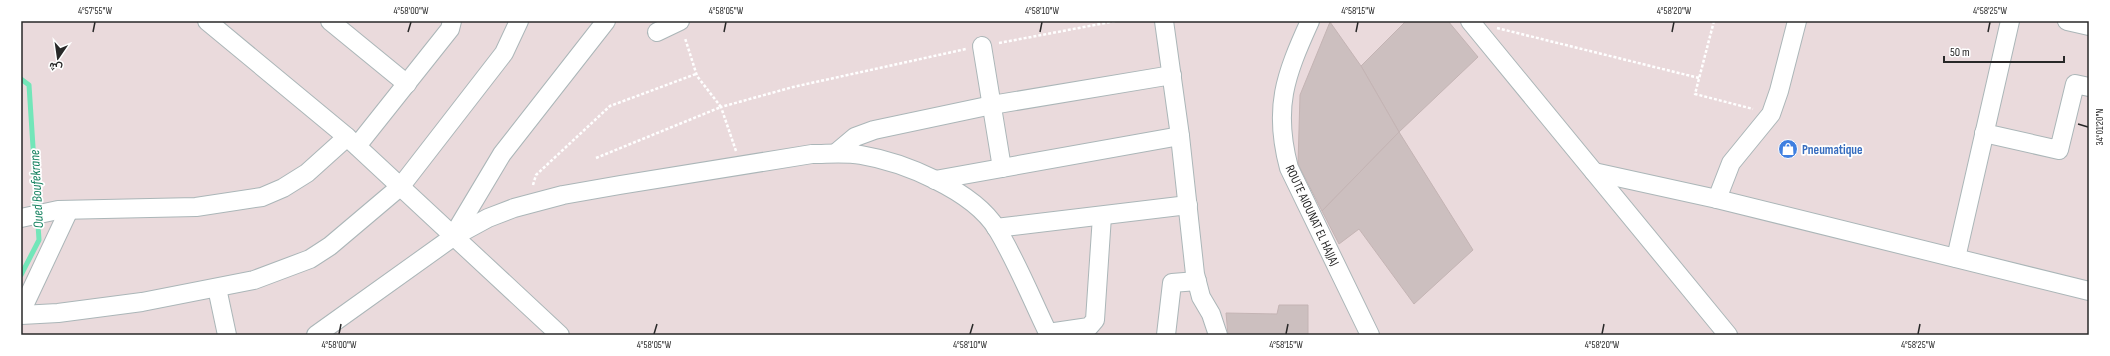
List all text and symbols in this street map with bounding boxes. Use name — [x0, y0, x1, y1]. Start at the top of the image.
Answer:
text: 4°57'55"W — [78, 5, 113, 17]
text: 4°58'00"W — [393, 5, 429, 17]
text: 4°58'05"W — [709, 5, 744, 17]
text: 4°58'10"W — [1025, 5, 1060, 17]
text: 4°58'15"W — [1341, 5, 1375, 17]
text: 4°58'20"W — [1657, 5, 1692, 17]
text: 4°58'25"W — [1973, 5, 2008, 17]
north arrow — [38, 38, 78, 78]
scale bar — [1944, 38, 2064, 64]
text: 50 m — [1950, 45, 1970, 60]
text: ش — [48, 59, 64, 75]
text: 34°01'20"N — [2094, 109, 2106, 145]
shop icon: Pneumatique — [1777, 138, 1799, 160]
place label: Pneumatique — [1802, 142, 1863, 158]
water label: Oued Boufekrane — [26, 149, 47, 229]
street label: ROUTE AIOUNAT EL HAJJAJ — [1282, 162, 1343, 269]
text: 4°58'00"W — [321, 339, 357, 351]
text: 4°58'05"W — [637, 339, 672, 351]
text: 4°58'10"W — [953, 339, 988, 351]
text: 4°58'15"W — [1269, 339, 1303, 351]
text: 4°58'20"W — [1585, 339, 1620, 351]
text: 4°58'25"W — [1901, 339, 1936, 351]

